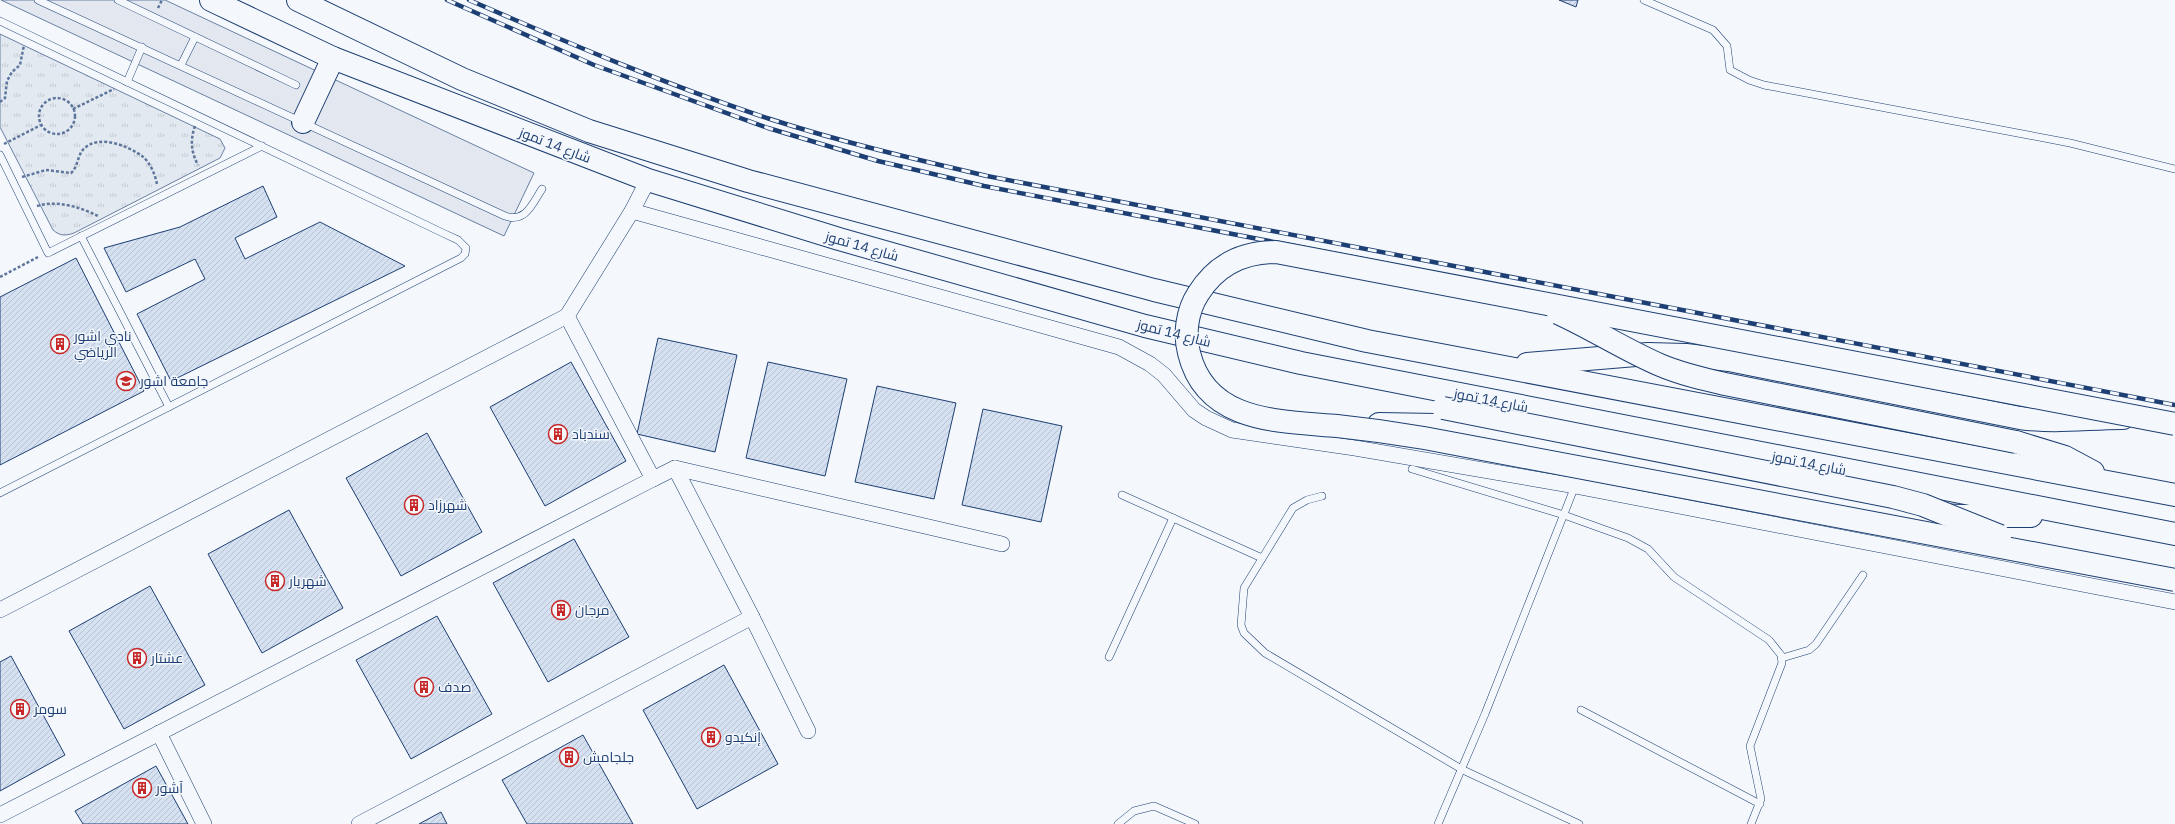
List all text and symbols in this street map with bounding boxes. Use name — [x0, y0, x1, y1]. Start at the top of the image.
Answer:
street label: شارع 14 تموز — [516, 123, 593, 167]
street label: شارع 14 تموز — [822, 227, 901, 265]
street label: شارع 14 تموز — [1134, 315, 1213, 351]
place label: نادي اشور الرياضي — [73, 327, 132, 363]
building icon: نادي اشور الرياضي — [49, 333, 71, 355]
school or university icon: جامعة اشور — [115, 370, 137, 392]
place label: جامعة اشور — [139, 372, 208, 390]
street label: شارع 14 تموز — [1451, 384, 1530, 416]
building icon: سندباد — [547, 423, 569, 445]
place label: سندباد — [572, 425, 610, 443]
street label: شارع 14 تموز — [1769, 447, 1848, 479]
building icon: شهرزاد — [403, 494, 425, 516]
place label: شهرزاد — [428, 496, 467, 514]
building icon: شهريار — [264, 570, 286, 592]
place label: شهريار — [288, 572, 327, 590]
building icon: مرجان — [550, 599, 572, 621]
place label: مرجان — [575, 601, 609, 619]
building icon: عشتار — [126, 647, 148, 669]
place label: عشتار — [150, 649, 183, 667]
building icon: صدف — [413, 676, 435, 698]
place label: صدف — [438, 678, 471, 696]
building icon: سومر — [9, 698, 31, 720]
place label: سومر — [33, 700, 67, 718]
building icon: إنكيدو — [700, 726, 722, 748]
place label: إنكيدو — [725, 728, 761, 746]
building icon: جلجامش — [558, 746, 580, 768]
place label: جلجامش — [583, 748, 634, 766]
building icon: آشور — [131, 777, 153, 799]
place label: آشور — [155, 779, 183, 797]

